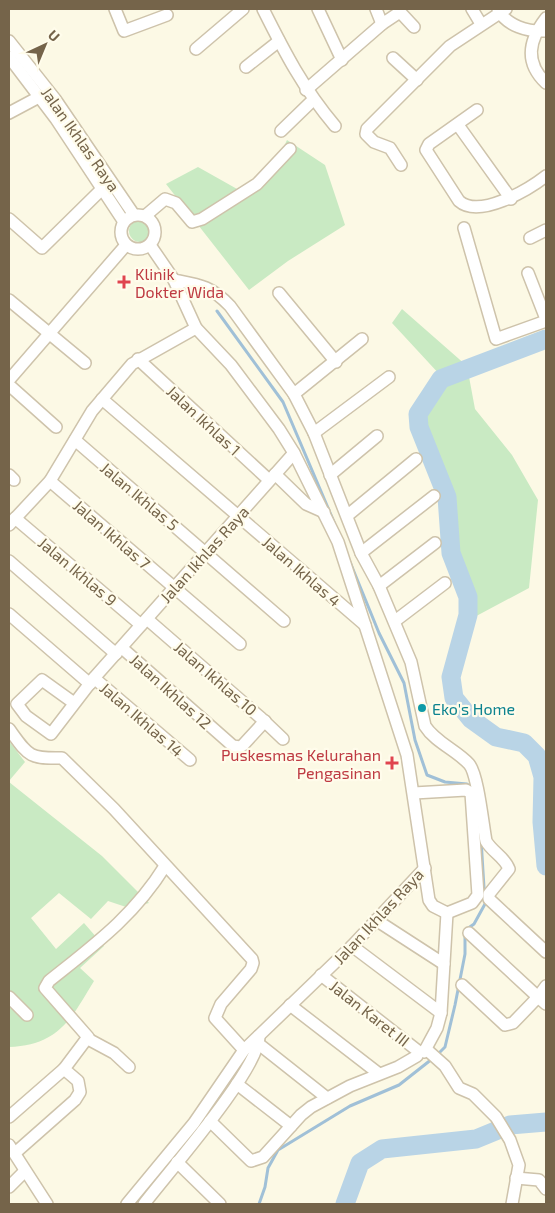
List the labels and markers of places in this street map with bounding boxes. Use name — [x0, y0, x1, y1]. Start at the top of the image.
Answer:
place label: Klinik Dokter Wida — [135, 264, 224, 301]
marker: Klinik Dokter Wida — [117, 275, 131, 289]
place label: Eko's Home — [432, 699, 515, 718]
marker: Eko's Home — [416, 702, 428, 714]
place label: Puskesmas Kelurahan Pengasinan — [221, 745, 381, 782]
marker: Puskesmas Kelurahan Pengasinan — [385, 756, 399, 770]

